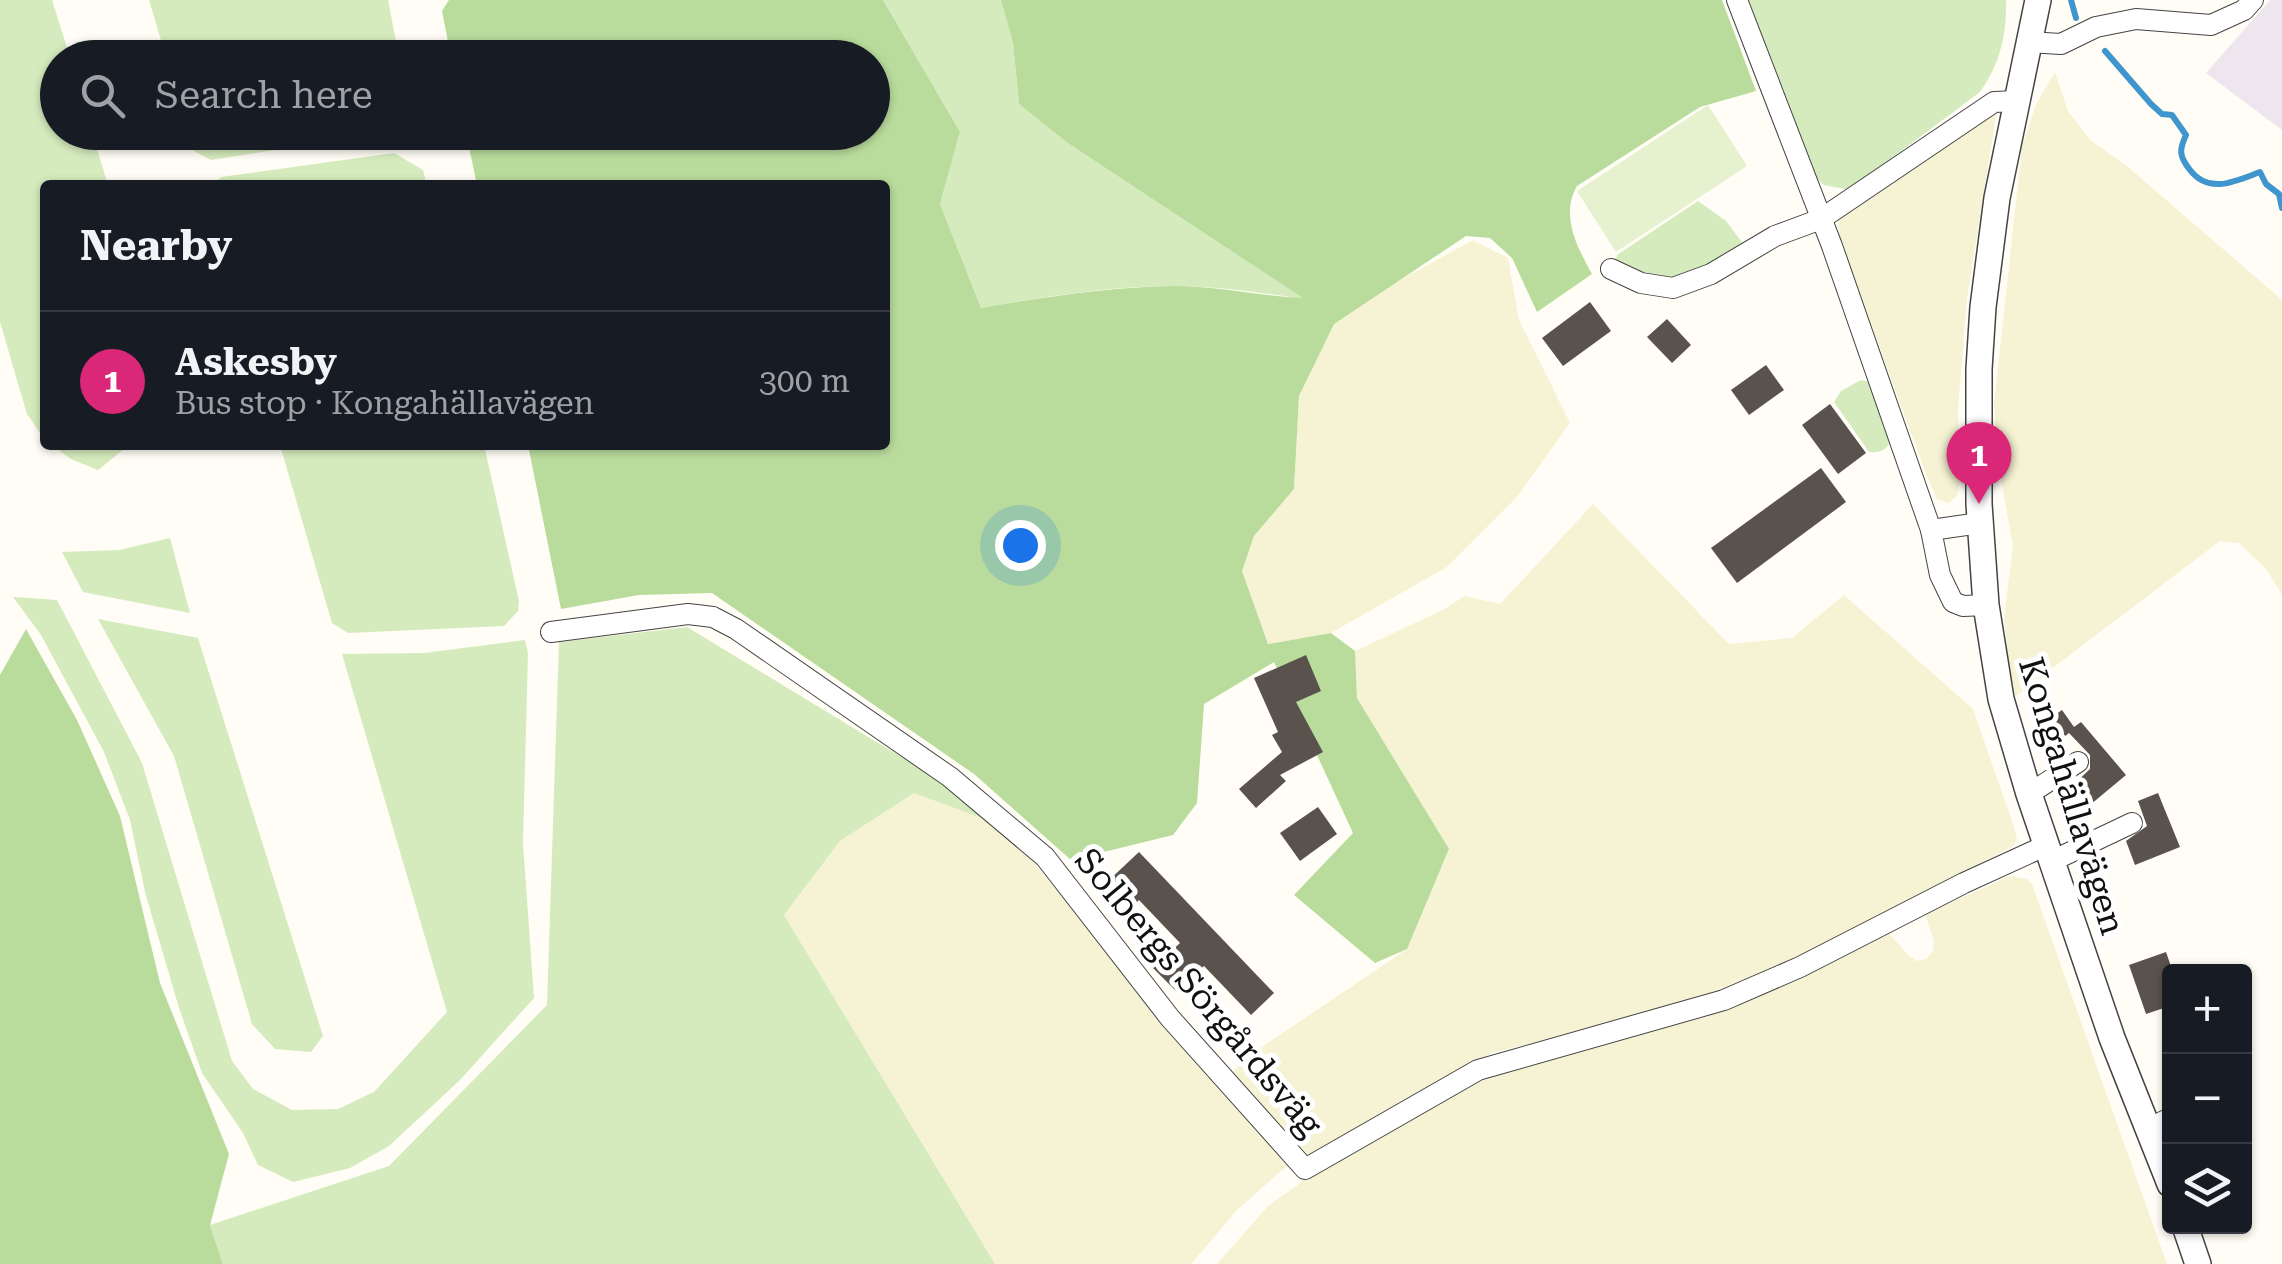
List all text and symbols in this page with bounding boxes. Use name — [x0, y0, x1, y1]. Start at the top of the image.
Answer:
search box — [40, 40, 890, 150]
icon: search — [75, 68, 130, 123]
text: Search here — [155, 73, 373, 117]
text: Nearby — [80, 221, 232, 270]
text: Askesby — [175, 340, 337, 384]
text: 1 — [104, 362, 121, 400]
text: 300 m — [759, 362, 850, 400]
text: Bus stop · Kongahällavägen — [175, 384, 594, 422]
pin: 1 — [1946, 422, 2012, 504]
your location — [995, 520, 1046, 571]
street label: Kongahällavägen — [2010, 653, 2133, 940]
street label: Solbergs Sörgårdsväg — [1066, 840, 1331, 1144]
map controls — [2162, 964, 2252, 1234]
button: + — [2162, 964, 2252, 1054]
button: − — [2162, 1054, 2252, 1144]
button: layers — [2162, 1144, 2252, 1234]

